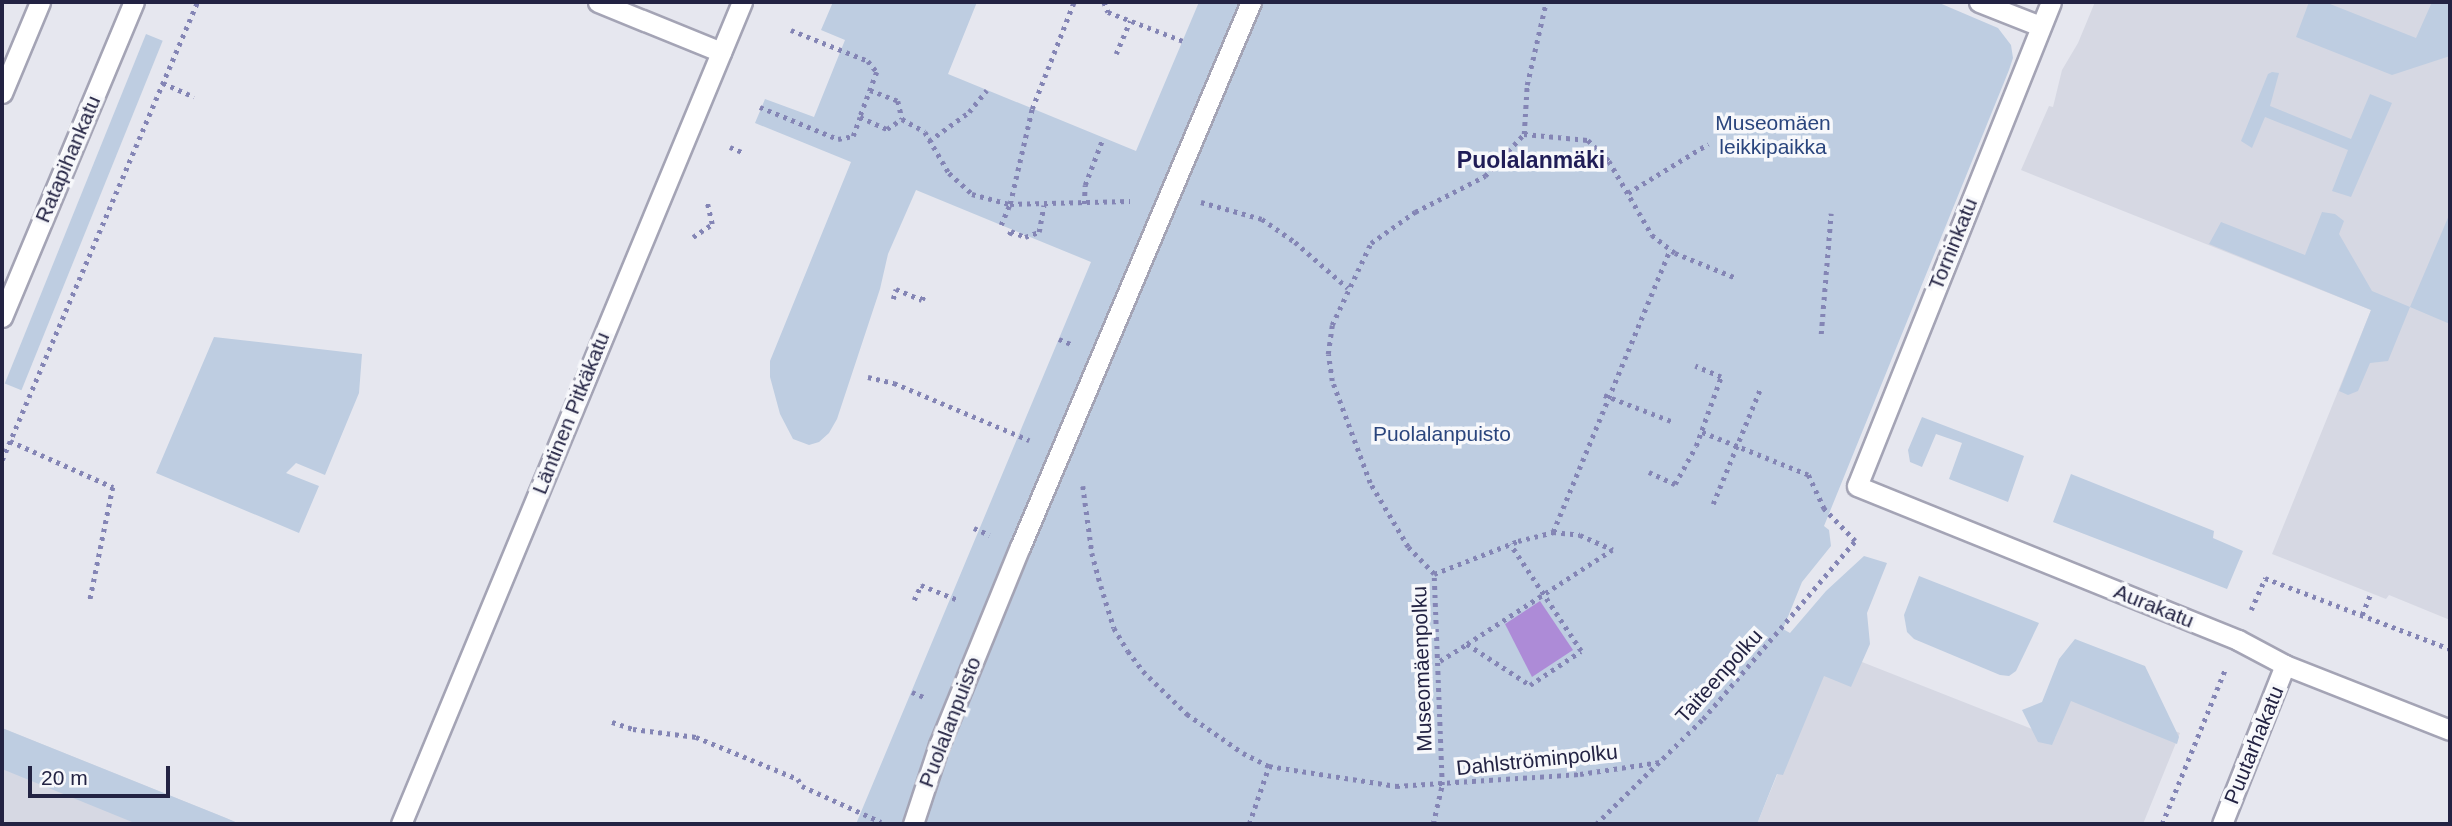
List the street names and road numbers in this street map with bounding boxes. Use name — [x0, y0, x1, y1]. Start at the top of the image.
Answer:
street label: Ratapihankatu — [30, 92, 106, 226]
street label: Torninkatu — [1923, 194, 1983, 294]
street label: Läntinen Pitkäkatu — [527, 328, 615, 498]
street label: Aurakatu — [2110, 579, 2198, 633]
street label: Museomäenpolku — [1407, 586, 1437, 752]
street label: Taiteenpolku — [1670, 624, 1768, 728]
street label: Puolalanpuisto — [914, 653, 986, 791]
street label: Puutarhakatu — [2219, 682, 2289, 808]
street label: Dahlströminpolku — [1455, 739, 1619, 781]

